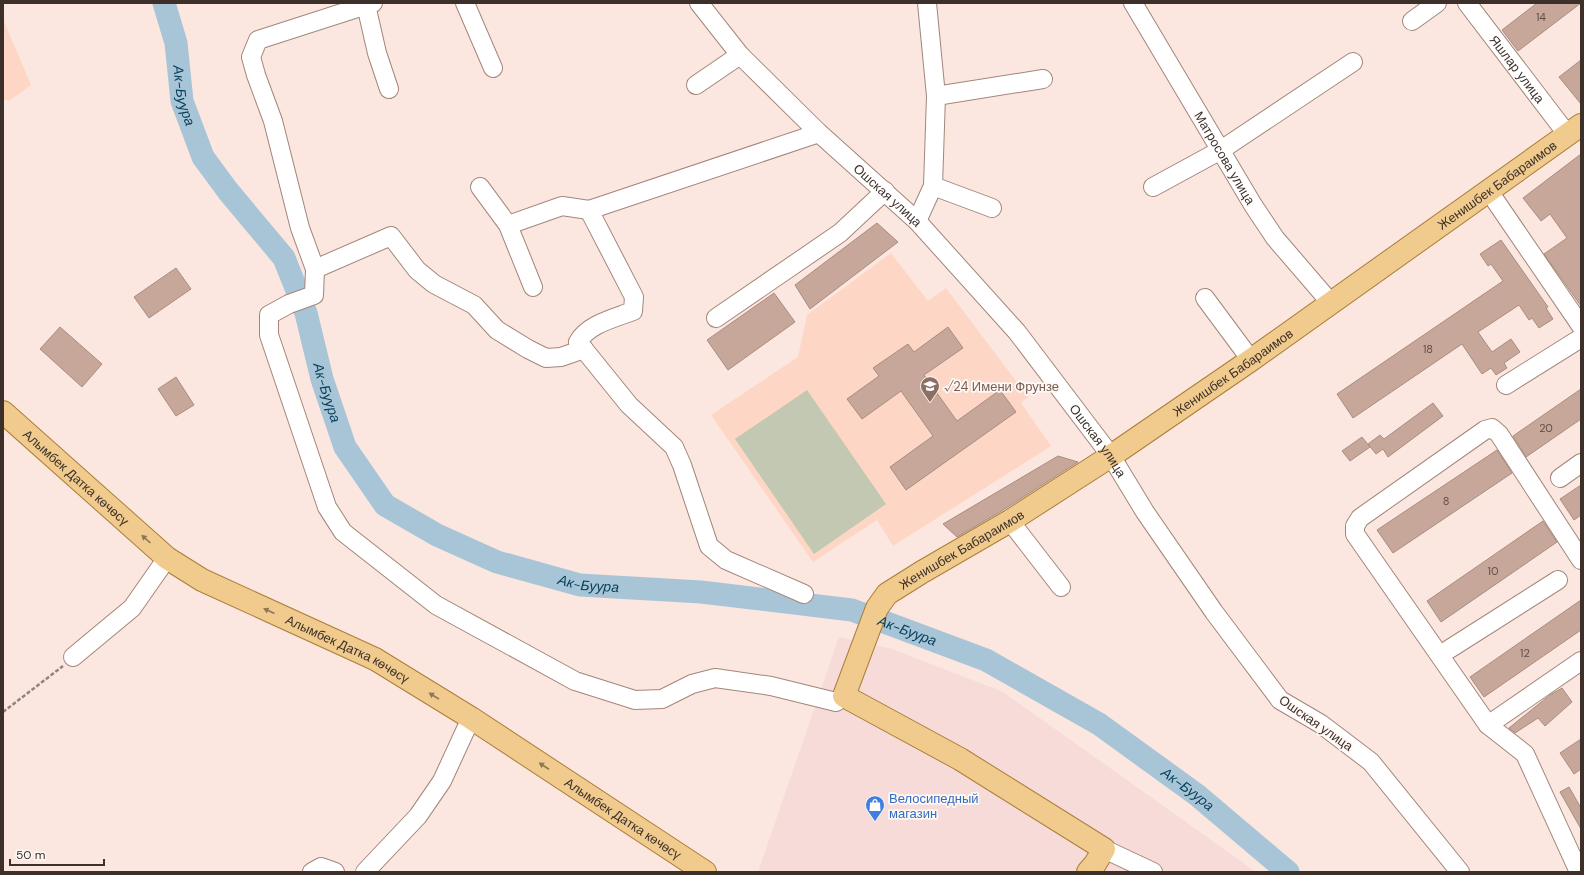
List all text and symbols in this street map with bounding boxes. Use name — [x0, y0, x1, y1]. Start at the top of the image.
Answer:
house number: 14 — [1536, 10, 1546, 24]
street label: Яшлар улица — [1486, 32, 1549, 107]
water label: Ак-Буура — [169, 63, 200, 128]
street label: Матросова улица — [1191, 108, 1260, 208]
street label: Женишбек Бабараимов — [1434, 136, 1560, 233]
street label: Ошская улица — [850, 160, 927, 230]
street label: Женишбек Бабараимов — [1169, 324, 1296, 420]
house number: 18 — [1423, 342, 1433, 356]
water label: Ак-Буура — [309, 360, 345, 425]
school or university icon: √24 Имени Фрунзе — [919, 375, 941, 403]
place label: √24 Имени Фрунзе — [944, 378, 1059, 395]
street label: Ошская улица — [1066, 400, 1131, 481]
house number: 20 — [1539, 421, 1553, 435]
street label: Алымбек Датка көчөсү — [20, 425, 133, 529]
house number: 8 — [1443, 494, 1449, 508]
street label: Женишбек Бабараимов — [896, 506, 1027, 593]
one-way arrow — [141, 534, 151, 543]
house number: 10 — [1488, 564, 1498, 578]
water label: Ак-Буура — [555, 570, 620, 596]
one-way arrow — [264, 608, 275, 614]
street label: Алымбек Датка көчөсү — [283, 611, 413, 687]
water label: Ак-Буура — [874, 611, 939, 650]
house number: 12 — [1520, 646, 1530, 660]
street label: Ошская улица — [1276, 691, 1357, 755]
one-way arrow — [429, 692, 440, 699]
one-way arrow — [539, 762, 549, 770]
water label: Ак-Буура — [1157, 763, 1218, 815]
street label: Алымбек Датка көчөсү — [562, 774, 685, 863]
place label: Велосипедный магазин — [889, 790, 979, 822]
shop icon: Велосипедный магазин — [864, 794, 886, 822]
scale bar — [10, 841, 104, 867]
text: 50 m — [16, 847, 45, 863]

